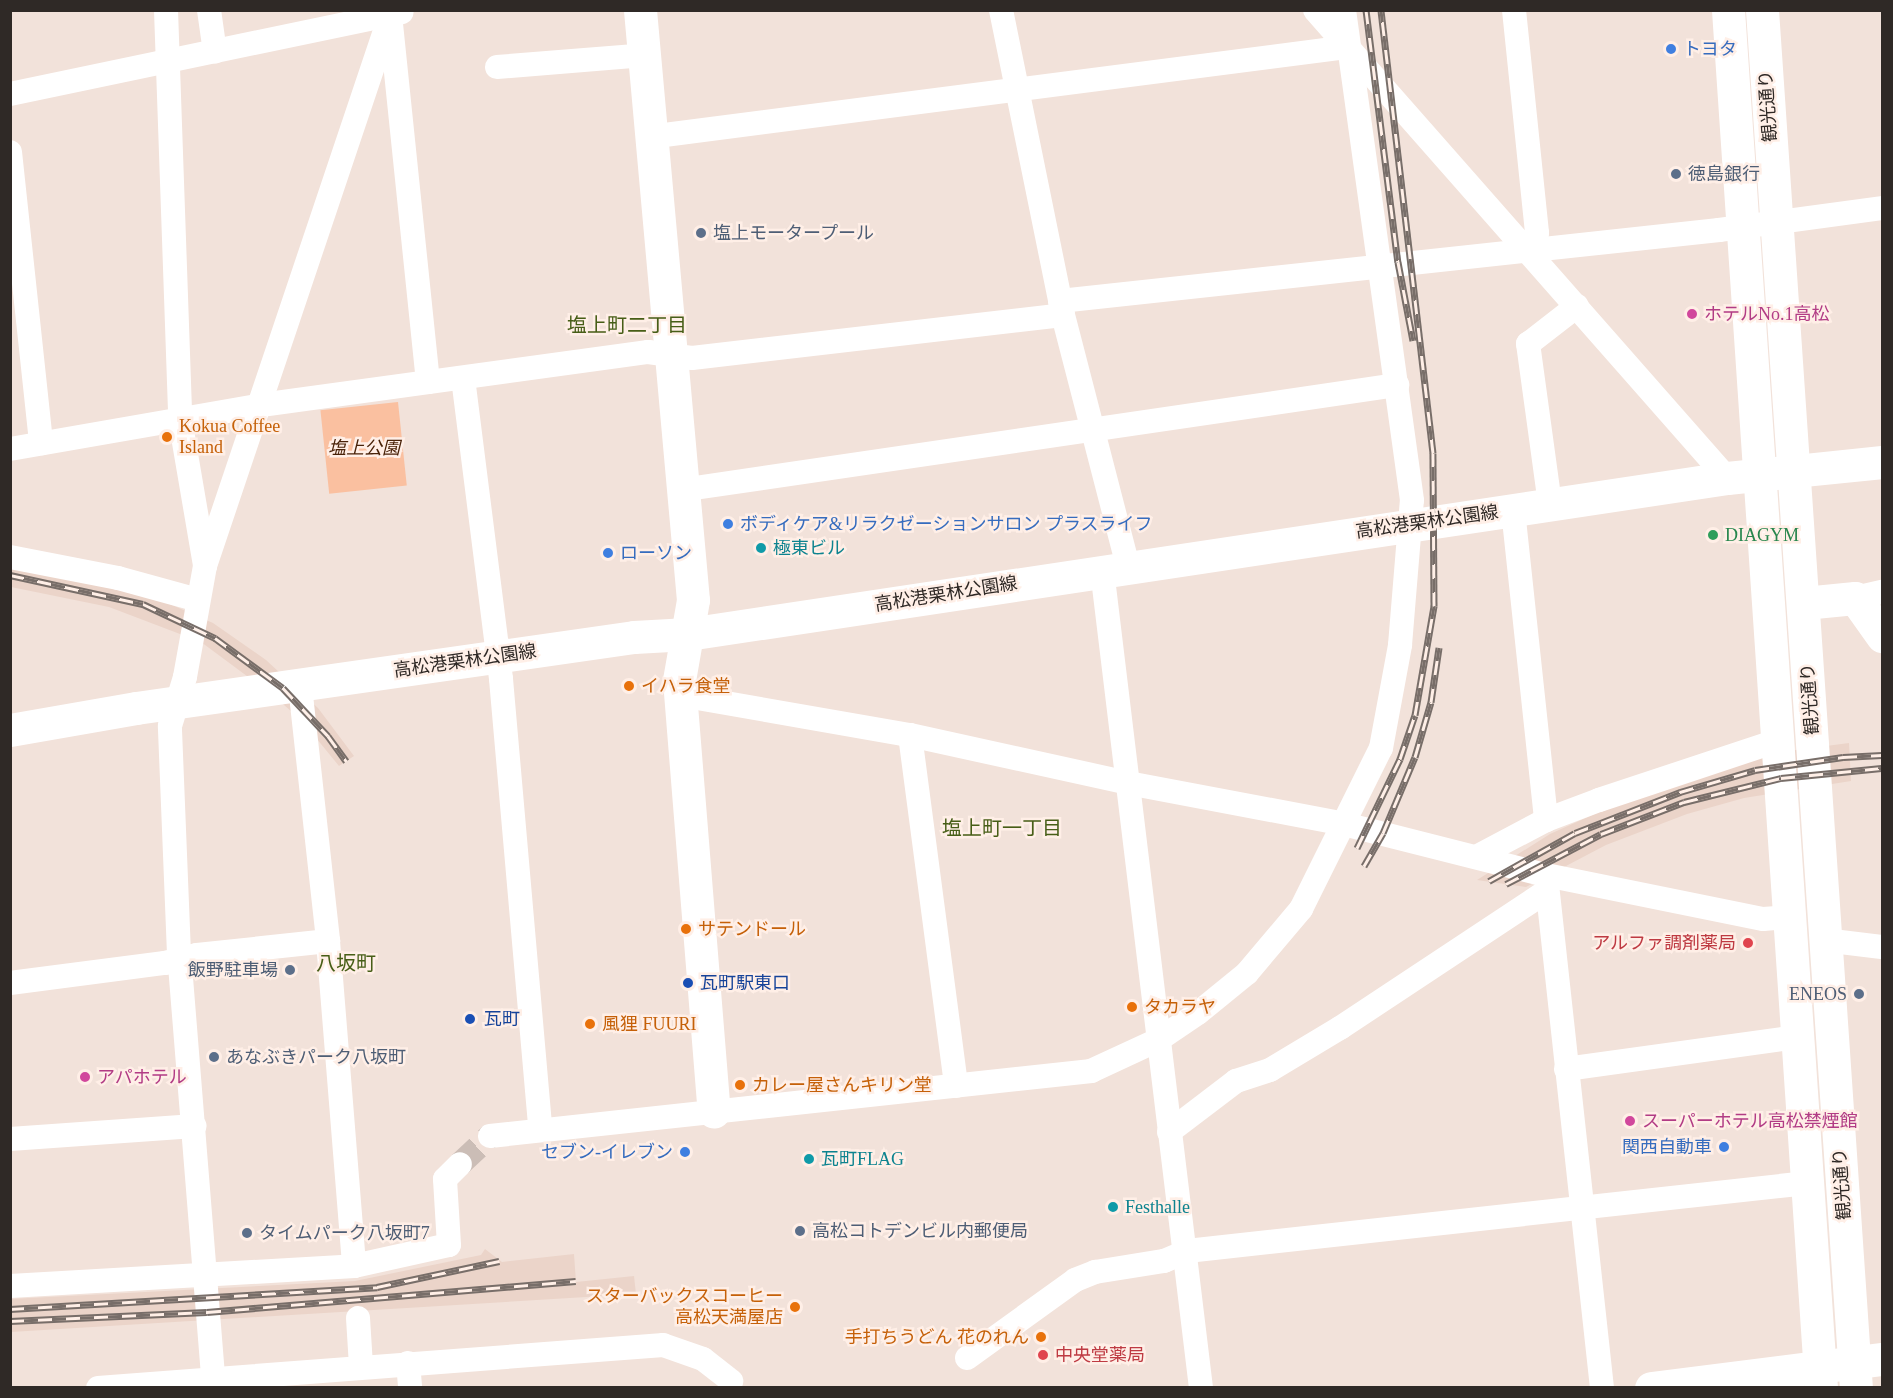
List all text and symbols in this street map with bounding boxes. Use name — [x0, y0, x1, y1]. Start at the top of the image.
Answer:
place label: トヨタ — [1683, 38, 1737, 60]
marker: トヨタ — [1664, 42, 1678, 56]
street label: 観光通り — [1755, 69, 1781, 143]
place label: 徳島銀行 — [1688, 163, 1760, 185]
marker: 徳島銀行 — [1669, 167, 1683, 181]
place label: 塩上モータープール — [713, 222, 875, 244]
marker: 塩上モータープール — [694, 226, 708, 240]
place label: ホテルNo.1高松 — [1704, 303, 1829, 325]
marker: ホテルNo.1高松 — [1685, 307, 1699, 321]
district label: 塩上町二丁目 — [567, 313, 687, 337]
place label: Kokua Coffee Island — [179, 416, 280, 458]
marker: Kokua Coffee Island — [160, 430, 174, 444]
park label: 塩上公園 — [328, 437, 400, 459]
street label: 高松港栗林公園線 — [1354, 501, 1500, 543]
place label: ボディケア&リラクゼーションサロン プラスライフ — [740, 513, 1155, 535]
marker: ボディケア&リラクゼーションサロン プラスライフ — [721, 517, 735, 531]
place label: DIAGYM — [1725, 524, 1799, 546]
marker: DIAGYM — [1706, 528, 1720, 542]
place label: 極東ビル — [773, 537, 845, 559]
marker: 極東ビル — [754, 541, 768, 555]
place label: ローソン — [620, 542, 692, 564]
marker: ローソン — [601, 546, 615, 560]
street label: 高松港栗林公園線 — [873, 572, 1019, 616]
street label: 高松港栗林公園線 — [392, 640, 538, 682]
street label: 観光通り — [1797, 662, 1823, 736]
place label: イハラ食堂 — [641, 675, 731, 697]
marker: イハラ食堂 — [622, 679, 636, 693]
district label: 塩上町一丁目 — [942, 816, 1062, 840]
place label: サテンドール — [698, 918, 806, 940]
marker: サテンドール — [679, 922, 693, 936]
place label: アルファ調剤薬局 — [1592, 932, 1736, 954]
marker: アルファ調剤薬局 — [1741, 936, 1755, 950]
district label: 八坂町 — [316, 951, 376, 975]
place label: 飯野駐車場 — [188, 959, 278, 981]
marker: 飯野駐車場 — [283, 963, 297, 977]
place label: 瓦町駅東口 — [700, 972, 790, 994]
marker: 瓦町駅東口 — [681, 976, 695, 990]
place label: ENEOS — [1789, 983, 1847, 1005]
marker: ENEOS — [1852, 987, 1866, 1001]
place label: タカラヤ — [1144, 996, 1216, 1018]
marker: タカラヤ — [1125, 1000, 1139, 1014]
place label: 瓦町 — [484, 1008, 520, 1030]
marker: 瓦町 — [461, 1010, 479, 1028]
place label: 風狸 FUURI — [602, 1013, 697, 1035]
marker: 風狸 FUURI — [583, 1017, 597, 1031]
place label: あなぶきパーク八坂町 — [226, 1046, 406, 1068]
marker: あなぶきパーク八坂町 — [207, 1050, 221, 1064]
place label: アパホテル — [97, 1066, 187, 1088]
marker: アパホテル — [78, 1070, 92, 1084]
place label: カレー屋さんキリン堂 — [752, 1074, 932, 1096]
marker: カレー屋さんキリン堂 — [733, 1078, 747, 1092]
place label: スーパーホテル高松禁煙館 — [1642, 1110, 1858, 1132]
marker: スーパーホテル高松禁煙館 — [1623, 1114, 1637, 1128]
place label: 関西自動車 — [1622, 1136, 1712, 1158]
marker: 関西自動車 — [1717, 1140, 1731, 1154]
place label: セブン-イレブン — [541, 1141, 673, 1163]
marker: セブン-イレブン — [678, 1145, 692, 1159]
street label: 観光通り — [1829, 1147, 1855, 1221]
place label: 瓦町FLAG — [821, 1148, 904, 1170]
marker: 瓦町FLAG — [802, 1152, 816, 1166]
place label: Festhalle — [1125, 1196, 1190, 1218]
marker: Festhalle — [1106, 1200, 1120, 1214]
place label: 高松コトデンビル内郵便局 — [812, 1220, 1028, 1242]
place label: タイムパーク八坂町7 — [259, 1222, 430, 1244]
marker: 高松コトデンビル内郵便局 — [793, 1224, 807, 1238]
marker: タイムパーク八坂町7 — [240, 1226, 254, 1240]
place label: スターバックスコーヒー 高松天満屋店 — [585, 1286, 783, 1328]
marker: スターバックスコーヒー 高松天満屋店 — [788, 1300, 802, 1314]
place label: 手打ちうどん 花のれん — [845, 1326, 1029, 1348]
marker: 手打ちうどん 花のれん — [1034, 1330, 1048, 1344]
place label: 中央堂薬局 — [1055, 1344, 1145, 1366]
marker: 中央堂薬局 — [1036, 1348, 1050, 1362]

